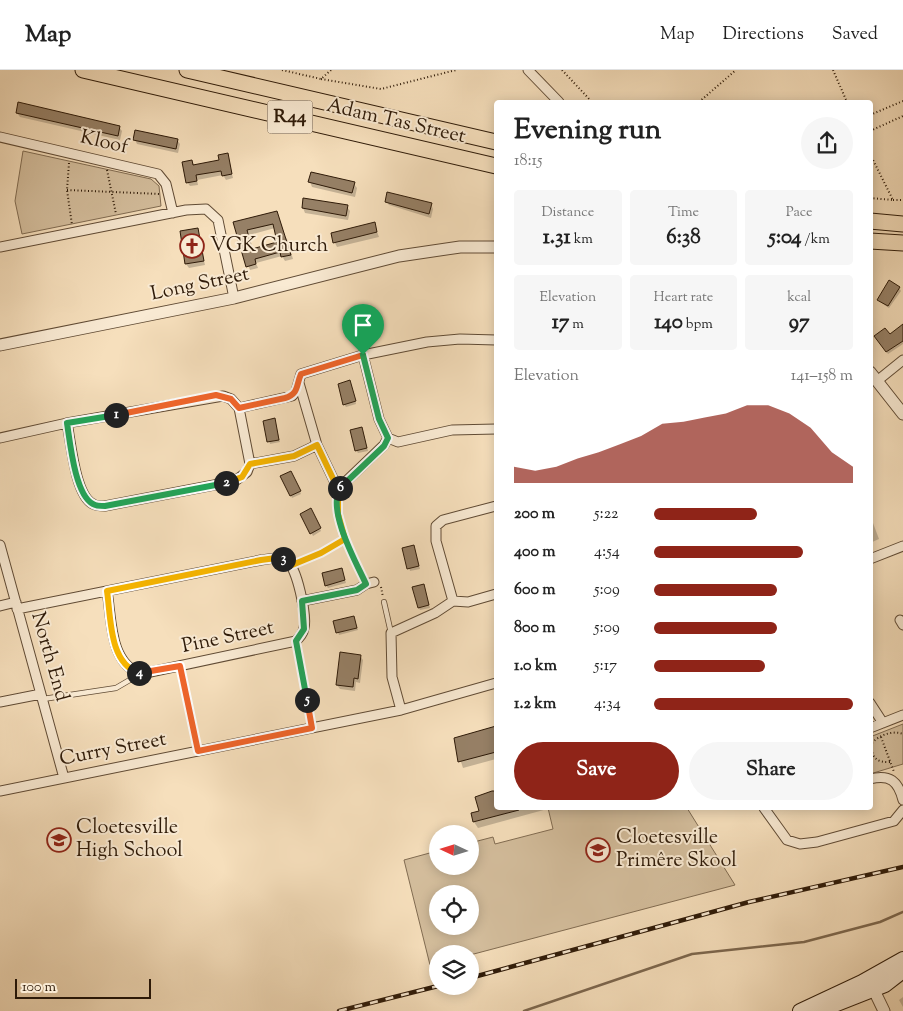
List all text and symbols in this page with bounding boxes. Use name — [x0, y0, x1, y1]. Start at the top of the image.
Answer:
text: Map — [25, 18, 71, 52]
text: Map — [660, 22, 695, 48]
text: Directions — [723, 22, 804, 48]
text: Saved — [832, 22, 878, 48]
street label: Adam Tas Street — [324, 92, 469, 152]
road number: R44 — [268, 101, 312, 134]
text: Evening run — [514, 111, 661, 151]
button: share — [801, 117, 853, 169]
street label: Kloof — [77, 123, 132, 163]
text: 18:15 — [514, 150, 543, 173]
text: Distance — [541, 203, 594, 223]
text: Time — [668, 203, 699, 223]
text: Pace — [786, 203, 813, 223]
text: 1.31 — [543, 223, 571, 253]
text: 6:38 — [666, 223, 701, 253]
text: 5:04 — [768, 223, 802, 253]
text: km — [571, 230, 593, 250]
text: /km — [802, 230, 830, 250]
place label: VGK Church — [210, 232, 328, 261]
church icon: VGK Church — [179, 233, 205, 259]
street label: Long Street — [148, 260, 252, 310]
text: Elevation — [539, 288, 596, 308]
text: Heart rate — [654, 288, 713, 308]
text: kcal — [787, 288, 811, 308]
pin — [342, 304, 384, 355]
text: 17 — [552, 308, 569, 338]
text: 140 — [654, 308, 683, 338]
text: 97 — [789, 308, 810, 338]
icon: arrive — [349, 311, 377, 339]
text: m — [569, 315, 584, 335]
text: bpm — [683, 315, 713, 335]
text: Elevation — [514, 365, 579, 388]
text: 141–158 m — [791, 365, 853, 388]
pin: 1 — [104, 402, 128, 428]
text: 1 — [114, 405, 119, 425]
pin: 2 — [214, 470, 238, 496]
text: 2 — [223, 473, 230, 493]
pin: 6 — [328, 476, 352, 500]
text: 6 — [337, 478, 344, 498]
text: 200 m — [514, 503, 555, 526]
text: 5:22 — [594, 503, 619, 526]
text: 400 m — [514, 541, 556, 564]
text: 4:54 — [594, 541, 620, 564]
pin: 3 — [270, 546, 296, 572]
text: 3 — [281, 549, 286, 569]
text: 600 m — [514, 579, 556, 602]
text: 5:09 — [594, 579, 620, 602]
street label: North End — [22, 609, 76, 705]
street label: Pine Street — [179, 614, 277, 662]
text: 800 m — [514, 617, 556, 640]
text: 5:09 — [594, 617, 620, 640]
text: 1.0 km — [514, 655, 557, 678]
text: 5:17 — [594, 655, 617, 678]
pin: 4 — [126, 660, 152, 686]
text: 4 — [136, 663, 143, 683]
pin: 5 — [294, 688, 320, 712]
text: 5 — [305, 690, 310, 710]
text: 1.2 km — [514, 693, 556, 716]
text: 4:34 — [594, 693, 621, 716]
street label: Curry Street — [57, 725, 169, 775]
button: Save — [514, 742, 679, 800]
button: Share — [689, 742, 853, 800]
place label: Cloetesville High School — [76, 814, 183, 866]
place label: Cloetesville Primêre Skool — [616, 824, 737, 876]
north arrow — [429, 825, 479, 875]
map controls — [429, 825, 479, 995]
school or university icon: Cloetesville High School — [46, 827, 72, 853]
school or university icon: Cloetesville Primêre Skool — [585, 837, 611, 863]
button: locate — [429, 885, 479, 935]
button: layers — [429, 945, 479, 995]
scale bar — [15, 976, 151, 999]
text: 100 m — [22, 978, 56, 998]

